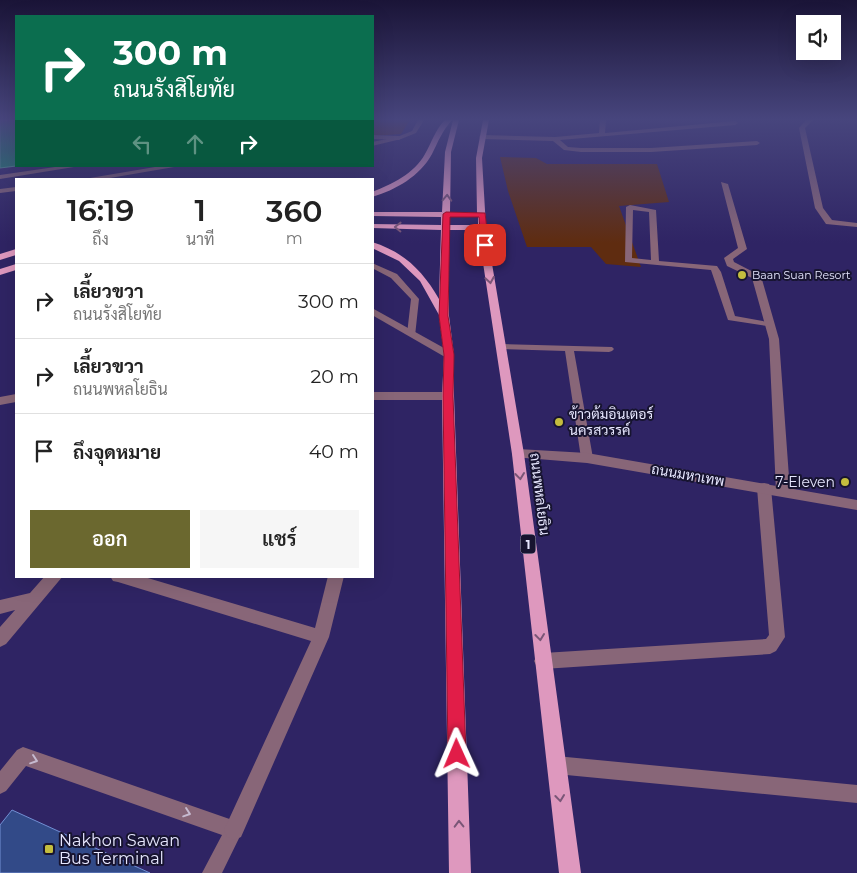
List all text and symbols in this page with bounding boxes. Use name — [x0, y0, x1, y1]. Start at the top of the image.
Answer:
map controls — [796, 15, 841, 60]
button: sound — [796, 15, 841, 60]
text: 300 m — [113, 31, 228, 74]
icon: right — [30, 35, 95, 100]
text: ถนนรังสิโยทัย — [113, 76, 235, 103]
icon: left — [128, 130, 156, 158]
icon: ahead — [181, 130, 209, 158]
icon: right — [234, 130, 262, 158]
text: 16:19 — [67, 192, 134, 229]
text: 1 — [194, 192, 206, 229]
text: 360 — [266, 193, 322, 230]
one-way arrow — [442, 193, 452, 201]
one-way arrow — [394, 222, 402, 232]
pin — [464, 224, 506, 266]
text: m — [286, 229, 303, 248]
text: ถึง — [92, 230, 109, 249]
text: นาที — [186, 230, 214, 249]
icon: arrive — [471, 231, 499, 259]
place label: Baan Suan Resort — [752, 268, 851, 282]
marker: Baan Suan Resort — [736, 269, 748, 281]
one-way arrow — [485, 276, 495, 285]
text: เลี้ยวขวา — [73, 280, 144, 303]
icon: right — [30, 287, 58, 315]
text: 300 m — [298, 290, 359, 313]
text: ถนนรังสิโยทัย — [73, 305, 162, 324]
text: เลี้ยวขวา — [73, 355, 144, 378]
icon: right — [30, 362, 58, 390]
text: 20 m — [311, 365, 359, 388]
text: ถนนพหลโยธิน — [73, 380, 168, 399]
place label: ข้าวต้มอินเตอร์ นครสวรรค์ — [569, 405, 654, 439]
marker: ข้าวต้มอินเตอร์ นครสวรรค์ — [553, 416, 565, 428]
icon: arrive — [30, 437, 58, 465]
text: 40 m — [309, 440, 359, 463]
text: ถึงจุดหมาย — [73, 441, 161, 464]
street label: ถนนพหลโยธิน — [526, 452, 554, 536]
street label: ถนนมหาเทพ — [650, 460, 726, 490]
one-way arrow — [514, 472, 525, 480]
place label: 7-Eleven — [775, 473, 835, 491]
marker: 7-Eleven — [839, 476, 851, 488]
button: ออก — [30, 510, 190, 568]
button: แชร์ — [200, 510, 359, 568]
road number: 1 — [520, 534, 536, 554]
one-way arrow — [534, 633, 545, 641]
position arrow — [430, 727, 482, 779]
one-way arrow — [29, 754, 37, 764]
one-way arrow — [554, 795, 565, 803]
one-way arrow — [182, 808, 191, 818]
one-way arrow — [453, 820, 464, 828]
place label: Nakhon Sawan Bus Terminal — [59, 831, 180, 868]
marker: Nakhon Sawan Bus Terminal — [43, 843, 55, 855]

